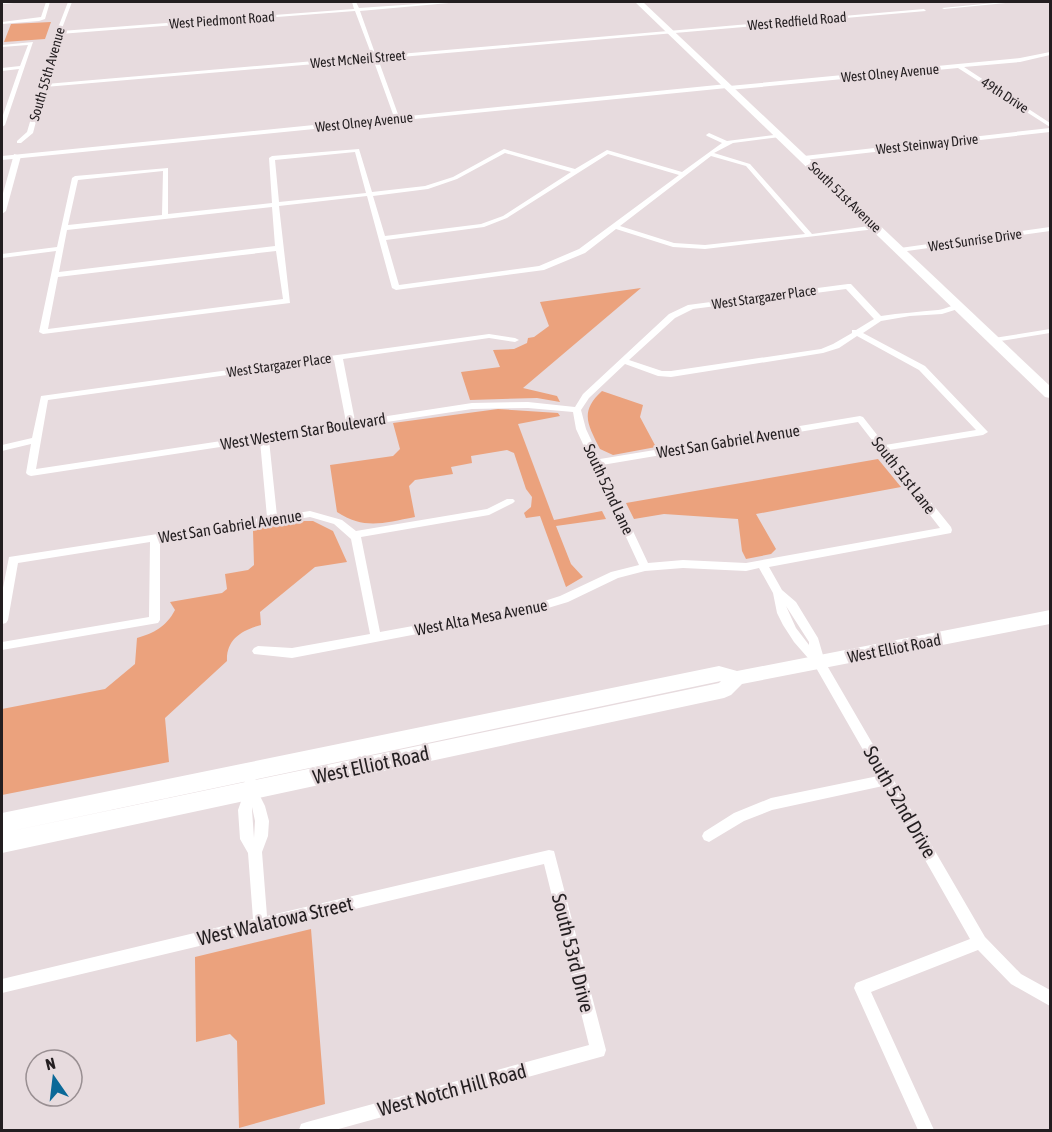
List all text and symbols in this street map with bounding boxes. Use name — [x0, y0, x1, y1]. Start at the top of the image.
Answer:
street label: West Piedmont Road — [169, 8, 275, 32]
street label: West Redfield Road — [747, 9, 847, 33]
street label: South 55th Avenue — [26, 25, 68, 123]
street label: West McNeil Street — [310, 47, 406, 71]
street label: West Olney Avenue — [840, 61, 940, 85]
street label: 49th Drive — [978, 74, 1032, 116]
street label: West Olney Avenue — [314, 109, 414, 135]
street label: West Steinway Drive — [875, 131, 979, 157]
street label: South 51st Avenue — [805, 158, 885, 236]
street label: West Sunrise Drive — [927, 226, 1023, 254]
street label: West Stargazer Place — [711, 282, 817, 312]
street label: West Stargazer Place — [226, 350, 332, 380]
street label: West Western Star Boulevard — [219, 409, 387, 453]
street label: West San Gabriel Avenue — [655, 421, 801, 461]
street label: South 51st Lane — [868, 433, 940, 517]
street label: South 52nd Lane — [580, 441, 638, 537]
street label: West San Gabriel Avenue — [157, 506, 303, 546]
street label: West Alta Mesa Avenue — [413, 595, 549, 639]
street label: West Elliot Road — [846, 630, 942, 666]
street label: West Elliot Road — [311, 741, 431, 788]
street label: South 52nd Drive — [859, 742, 942, 862]
street label: West Walatowa Street — [195, 891, 355, 950]
street label: South 53rd Drive — [548, 891, 599, 1015]
north arrow — [24, 1048, 84, 1108]
text: N — [44, 1054, 57, 1073]
street label: West Notch Hill Road — [375, 1059, 529, 1120]

